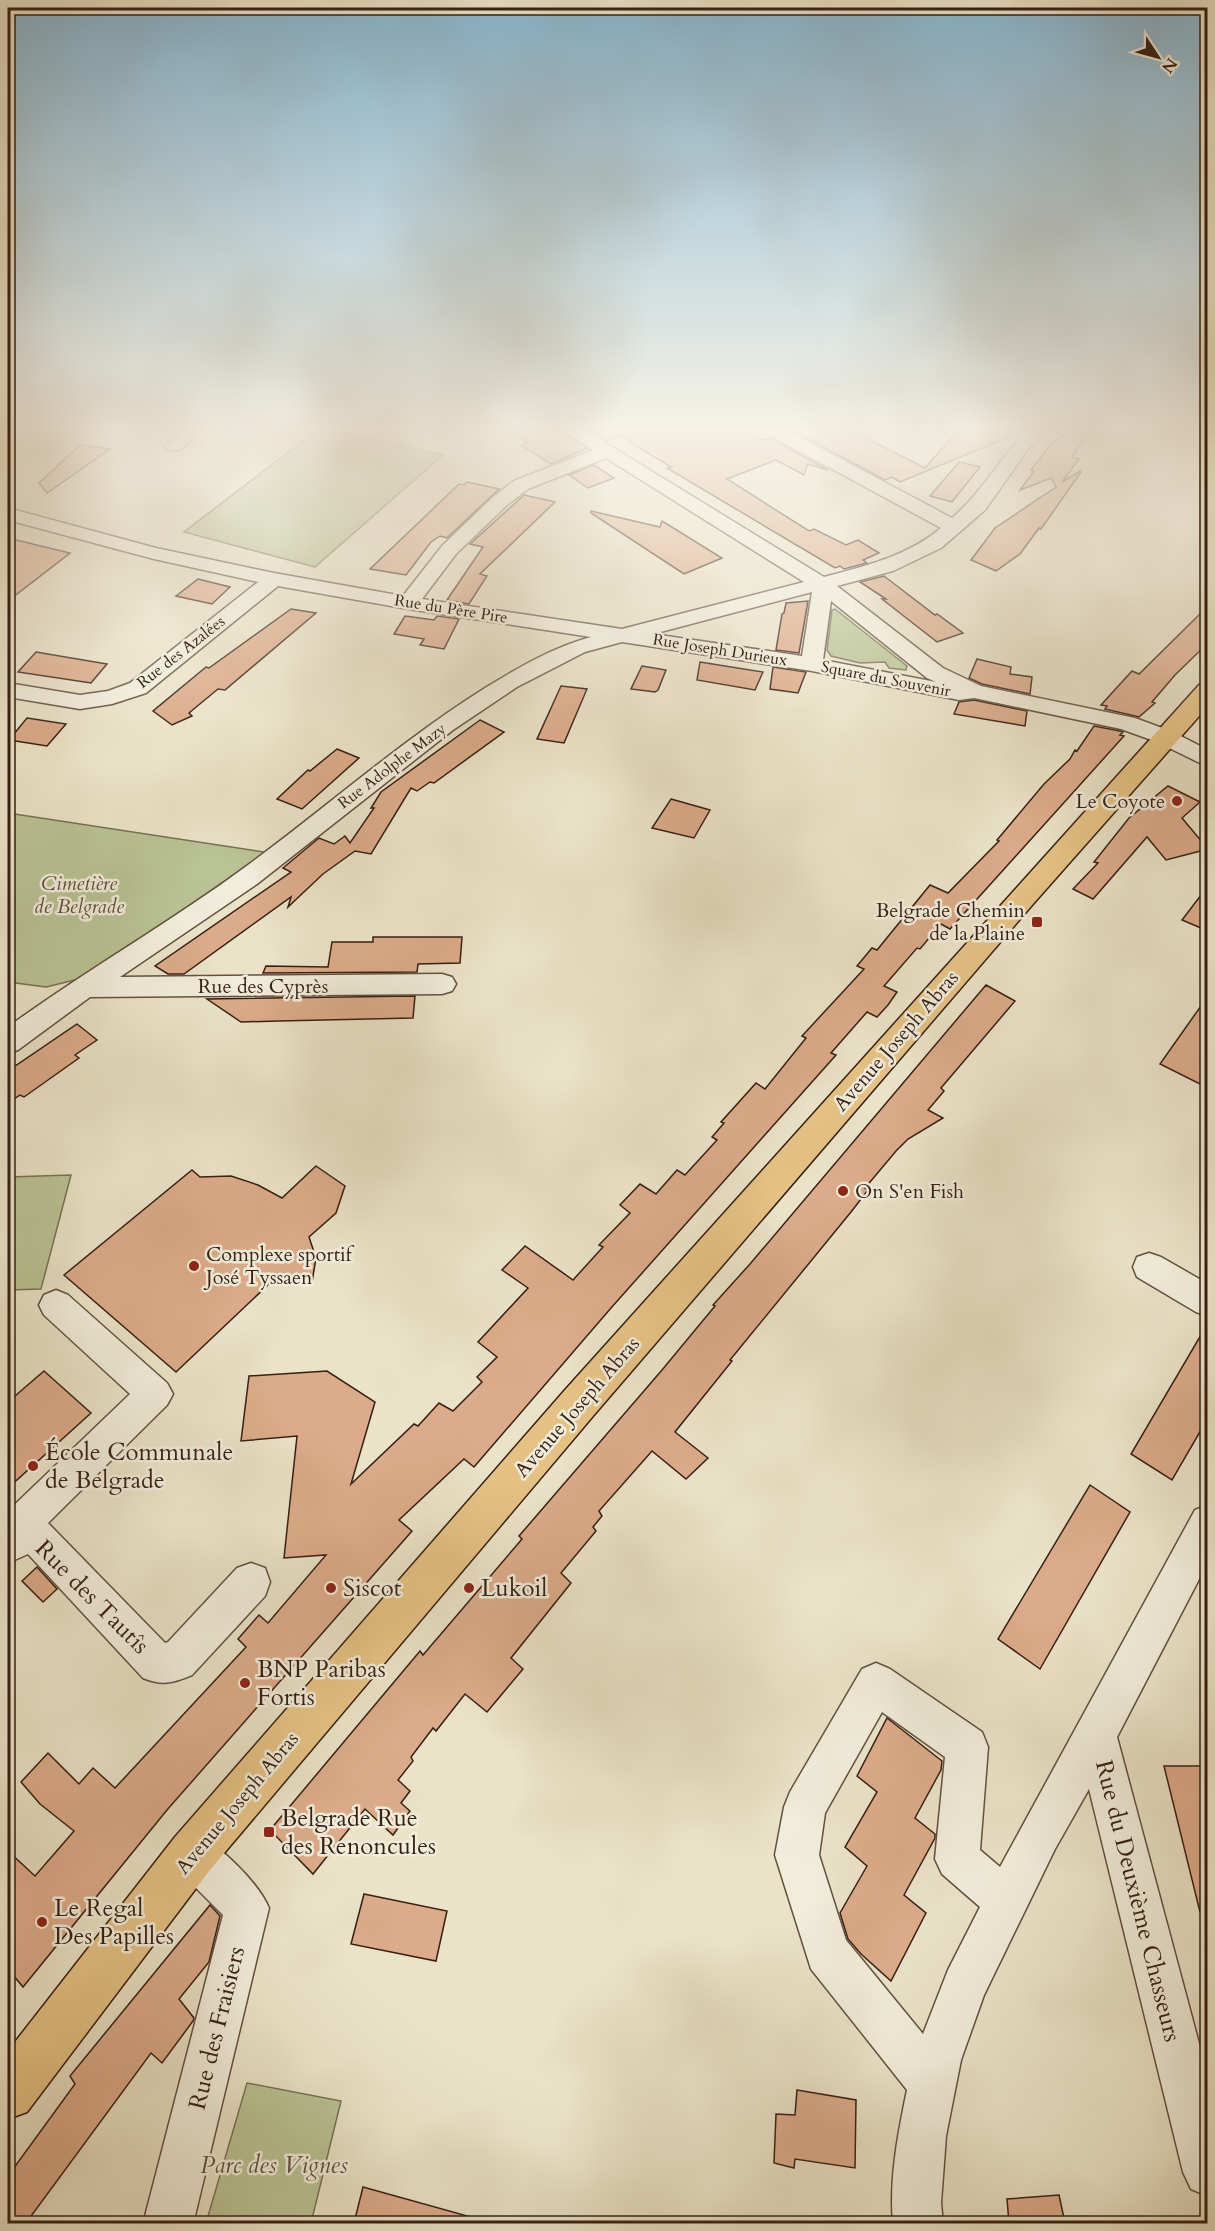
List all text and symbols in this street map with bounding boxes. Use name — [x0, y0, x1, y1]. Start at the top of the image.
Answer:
north arrow — [1128, 27, 1188, 87]
text: N — [1156, 53, 1182, 77]
street label: Rue du Père Pire — [393, 589, 509, 629]
street label: Rue des Azalées — [132, 611, 230, 693]
street label: Rue Joseph Durieux — [651, 629, 789, 671]
street label: Square du Souvenir — [819, 656, 953, 702]
street label: Rue Adolphe Mazy — [333, 718, 451, 814]
place label: Le Coyote — [1076, 788, 1165, 815]
marker: Le Coyote — [1170, 794, 1184, 808]
park label: Cimetière de Belgrade — [34, 870, 124, 920]
place label: Belgrade Chemin de la Plaine — [876, 897, 1026, 947]
marker: Belgrade Chemin de la Plaine — [1030, 915, 1044, 929]
street label: Avenue Joseph Abras — [827, 965, 965, 1117]
street label: Rue des Cyprès — [198, 973, 328, 1000]
place label: On S'en Fish — [855, 1178, 964, 1205]
marker: On S'en Fish — [836, 1184, 850, 1198]
place label: Complexe sportif José Tyssaen — [203, 1241, 355, 1291]
marker: Complexe sportif José Tyssaen — [187, 1259, 201, 1273]
street label: Avenue Joseph Abras — [508, 1331, 646, 1483]
place label: École Communale de Belgrade — [45, 1436, 233, 1497]
marker: École Communale de Belgrade — [26, 1459, 40, 1473]
street label: Rue des Tautîs — [28, 1533, 156, 1661]
place label: Siscot — [343, 1572, 402, 1605]
place label: Lukoil — [481, 1572, 547, 1605]
marker: Siscot — [324, 1581, 338, 1595]
marker: Lukoil — [462, 1581, 476, 1595]
place label: BNP Paribas Fortis — [257, 1653, 386, 1714]
marker: BNP Paribas Fortis — [238, 1676, 252, 1690]
street label: Avenue Joseph Abras — [169, 1726, 305, 1880]
street label: Rue du Deuxième Chasseurs — [1087, 1757, 1189, 2045]
place label: Belgrade Rue des Renoncules — [281, 1802, 436, 1863]
marker: Belgrade Rue des Renoncules — [262, 1825, 276, 1839]
place label: Le Regal Des Papilles — [54, 1892, 174, 1953]
marker: Le Regal Des Papilles — [35, 1915, 49, 1929]
street label: Rue des Fraisiers — [181, 1943, 253, 2113]
park label: Parc des Vignes — [200, 2149, 348, 2182]

